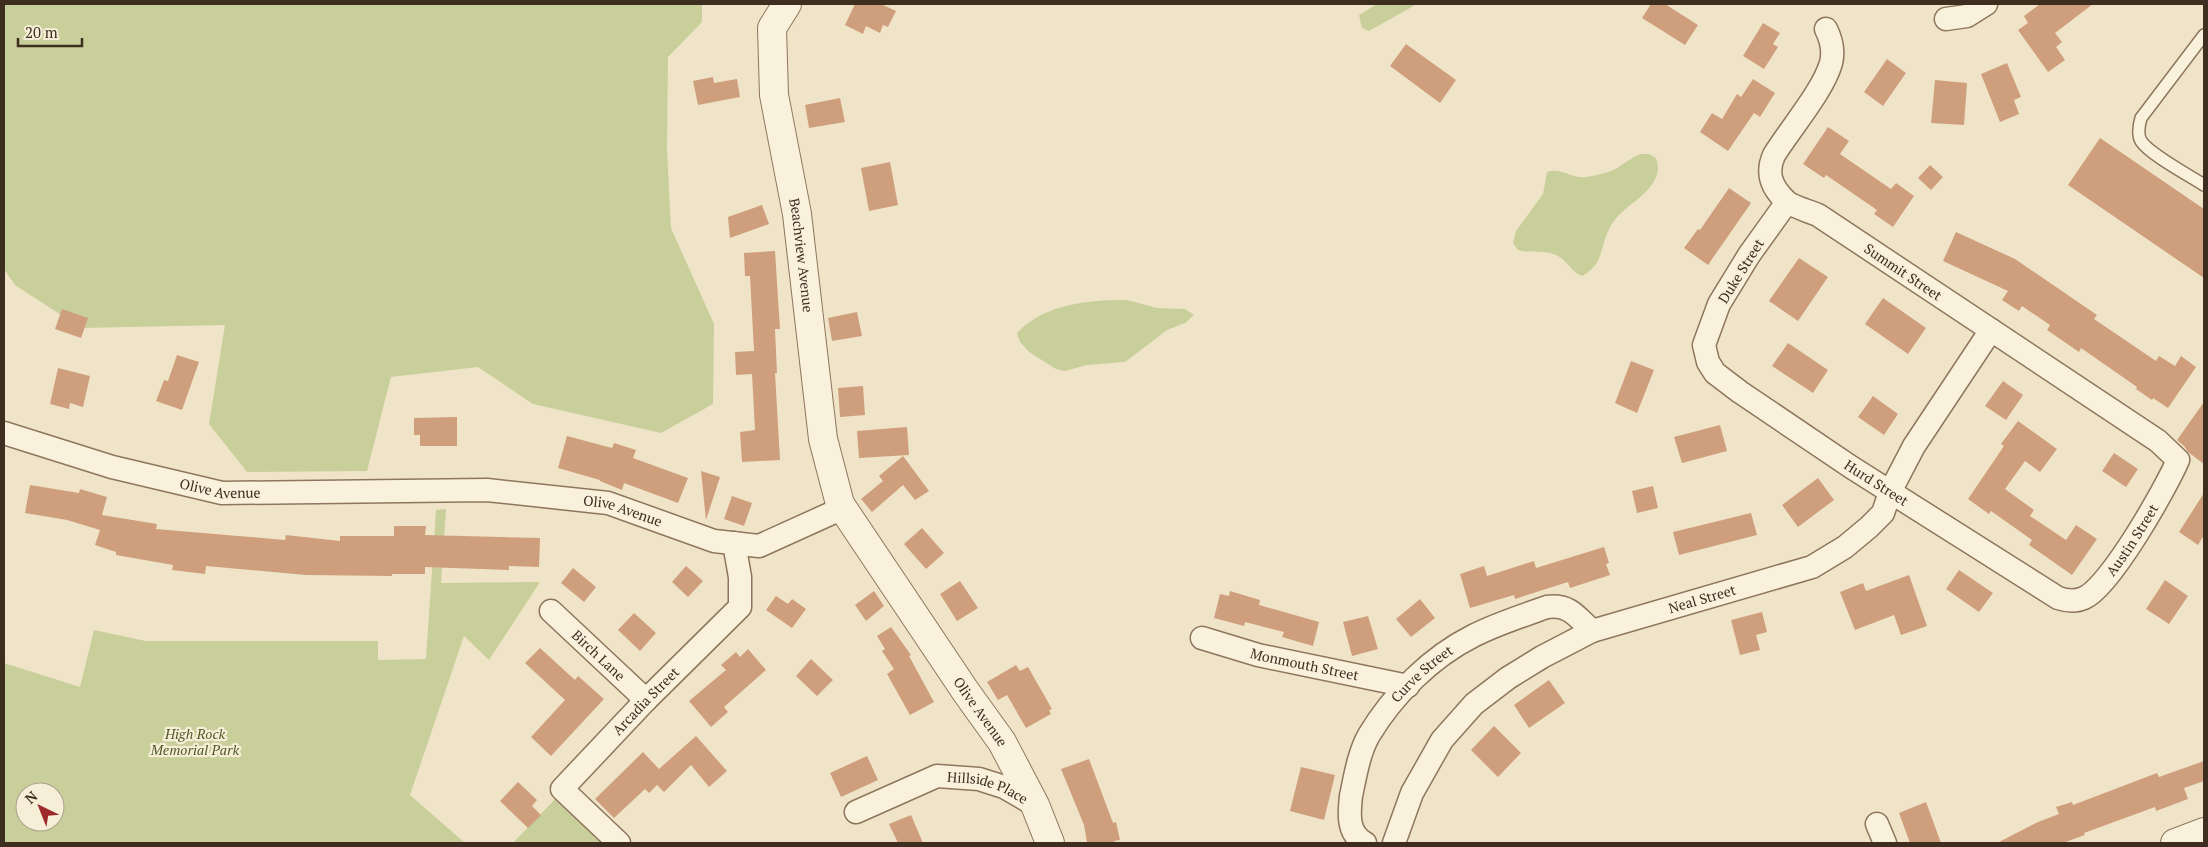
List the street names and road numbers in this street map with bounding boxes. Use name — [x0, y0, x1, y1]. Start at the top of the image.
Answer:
street label: Beachview Avenue — [785, 196, 818, 313]
street label: Duke Street — [1713, 234, 1768, 307]
street label: Summit Street — [1861, 239, 1947, 305]
street label: Hurd Street — [1841, 455, 1913, 510]
street label: Olive Avenue — [178, 473, 261, 502]
street label: Olive Avenue — [582, 490, 665, 531]
street label: Austin Street — [2101, 499, 2163, 580]
street label: Neal Street — [1666, 579, 1739, 617]
street label: Birch Lane — [568, 625, 630, 685]
street label: Curve Street — [1386, 640, 1457, 706]
street label: Monmouth Street — [1248, 643, 1361, 685]
street label: Arcadia Street — [608, 662, 684, 739]
street label: Olive Avenue — [949, 673, 1013, 749]
street label: Hillside Place — [947, 767, 1032, 808]

